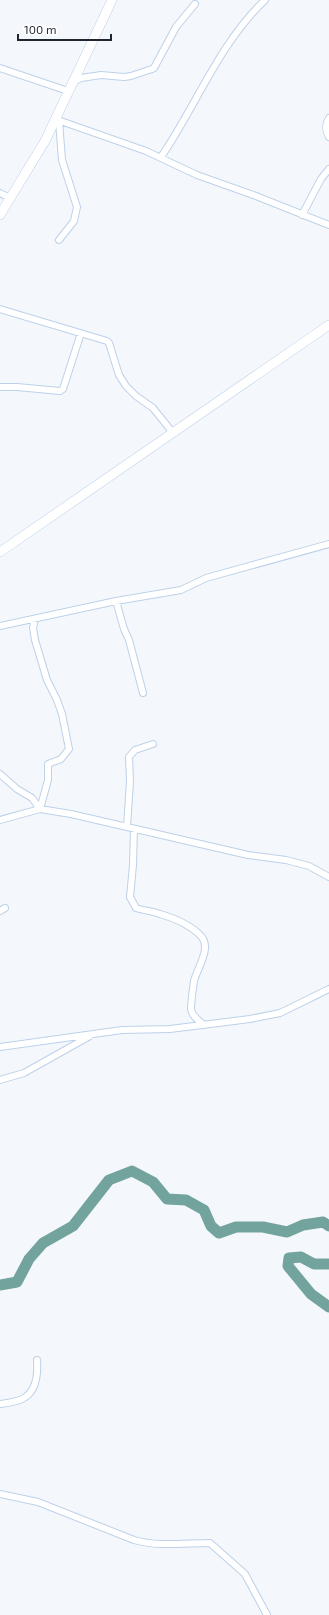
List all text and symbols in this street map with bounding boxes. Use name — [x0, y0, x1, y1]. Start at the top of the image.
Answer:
scale bar — [18, 16, 111, 42]
text: 100 m — [24, 22, 56, 36]

